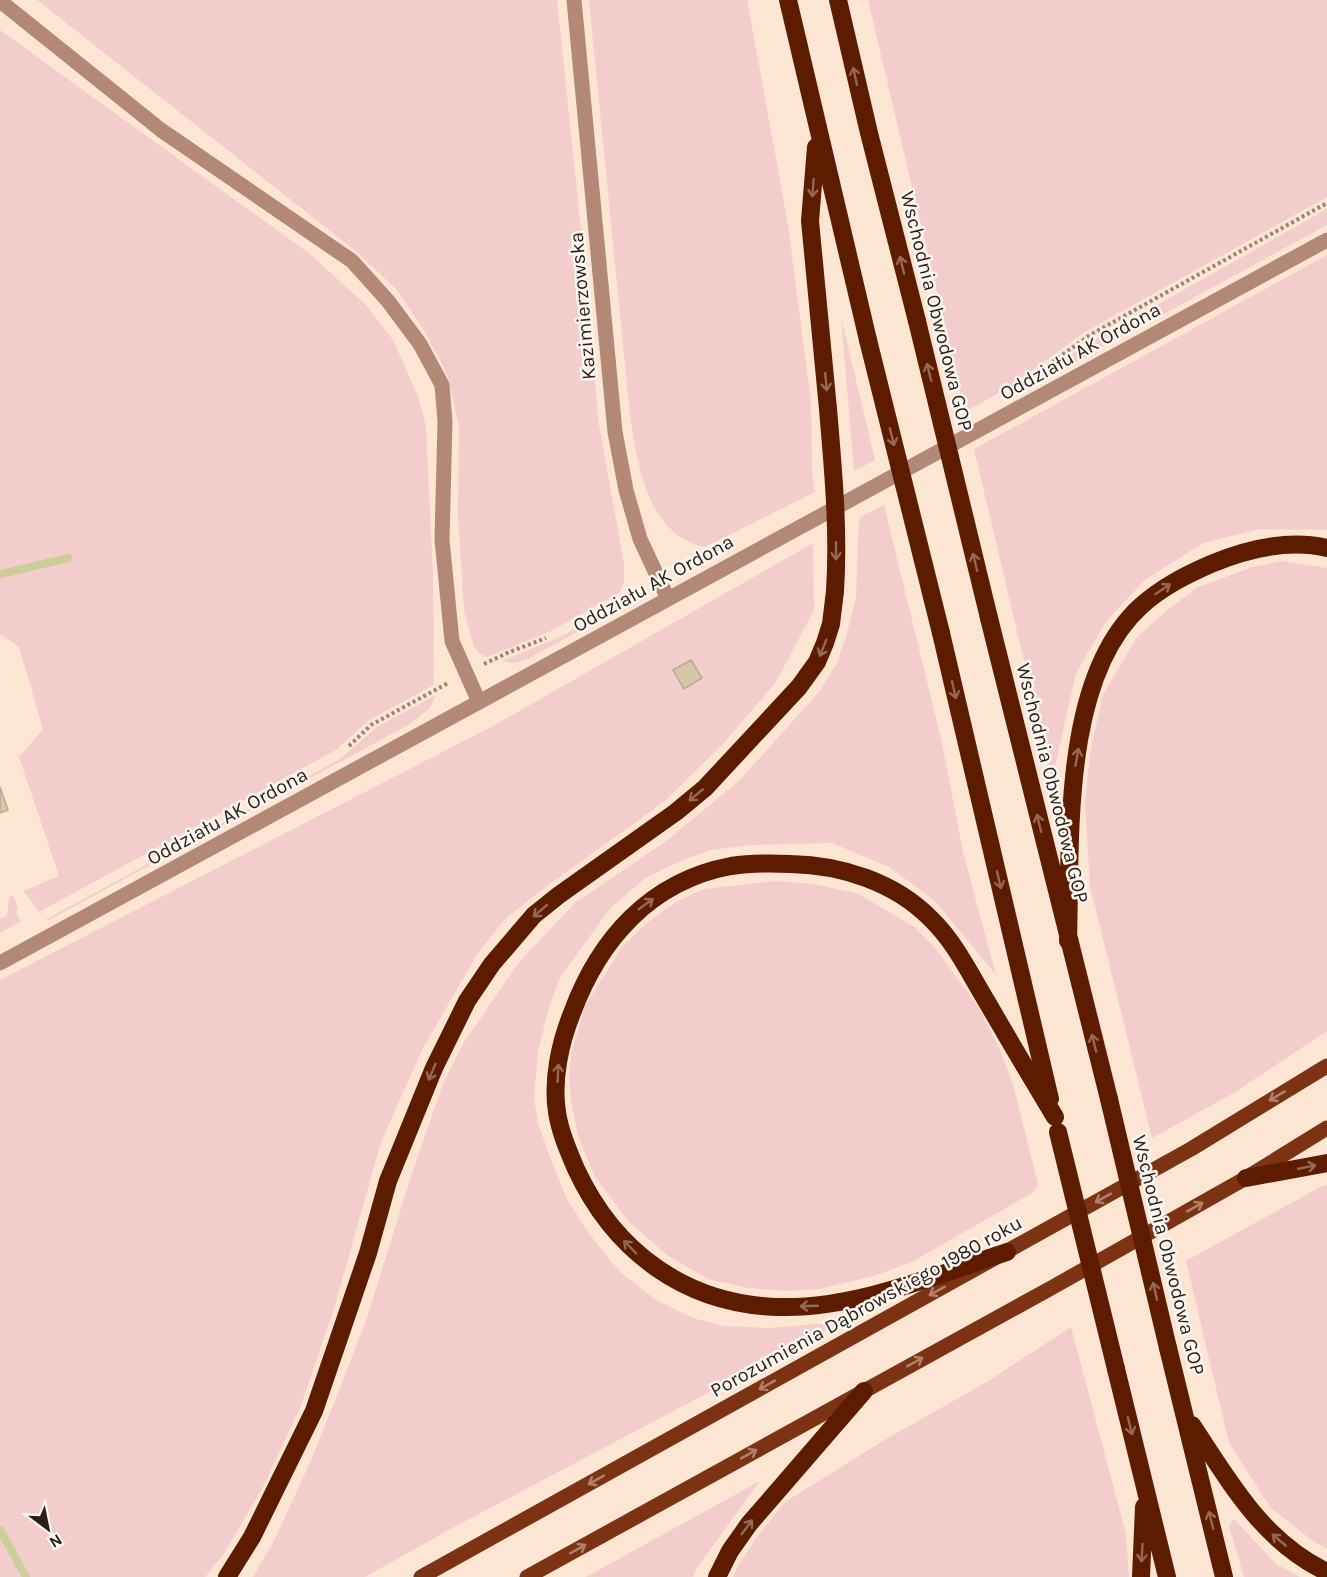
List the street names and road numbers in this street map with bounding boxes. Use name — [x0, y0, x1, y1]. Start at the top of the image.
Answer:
street label: Wschodnia Obwodowa GOP — [896, 189, 978, 434]
street label: Kazimierzowska — [565, 231, 600, 381]
street label: Oddziału AK Ordona — [996, 298, 1164, 405]
street label: Oddziału AK Ordona — [569, 530, 737, 637]
street label: Wschodnia Obwodowa GOP — [1012, 661, 1094, 906]
street label: Oddziału AK Ordona — [143, 763, 311, 870]
street label: Wschodnia Obwodowa GOP — [1128, 1133, 1210, 1378]
street label: Porozumienia Dąbrowskiego 1980 roku — [706, 1211, 1026, 1402]

